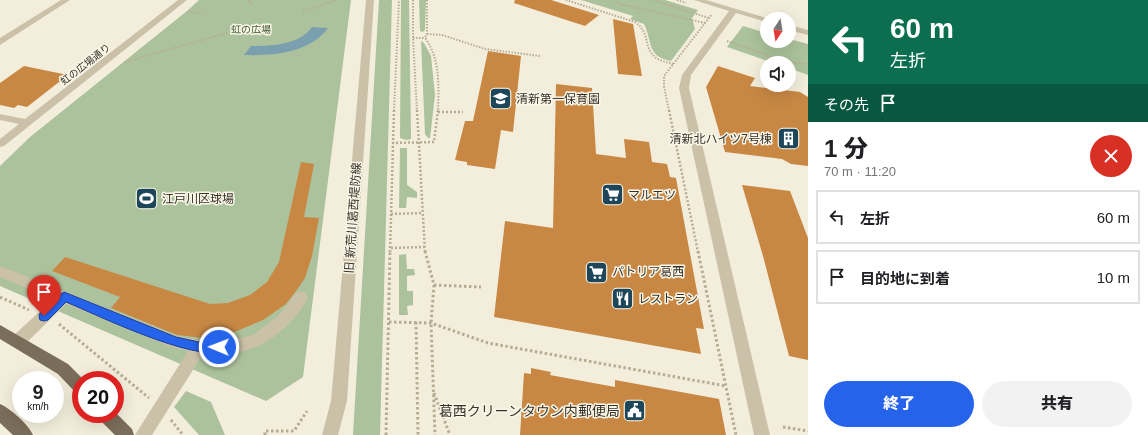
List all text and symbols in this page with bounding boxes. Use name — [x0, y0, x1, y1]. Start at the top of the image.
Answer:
north arrow — [760, 12, 796, 48]
map controls — [760, 12, 796, 92]
text: 60 m — [890, 13, 954, 44]
icon: left — [824, 16, 876, 68]
park label: 虹の広場 — [231, 24, 271, 35]
street label: 虹の広場通り — [58, 42, 112, 87]
text: 左折 — [890, 51, 926, 71]
button: sound — [760, 56, 796, 92]
school or university icon: 清新第一保育園 — [488, 86, 514, 112]
place label: 清新第一保育園 — [516, 92, 600, 106]
icon: arrive — [877, 92, 899, 114]
text: その先 — [824, 96, 869, 113]
building icon: 清新北ハイツ7号棟 — [775, 126, 801, 152]
place label: 清新北ハイツ7号棟 — [670, 132, 772, 146]
text: 1 分 — [824, 135, 868, 162]
button: close — [1090, 135, 1132, 177]
street label: 旧 新荒川葛西堤防線 — [342, 162, 364, 274]
text: 70 m · 11:20 — [824, 164, 896, 179]
supermarket icon: マルエツ — [599, 182, 625, 208]
sports icon: 江戸川区球場 — [134, 186, 160, 212]
place label: マルエツ — [628, 188, 676, 202]
place label: 江戸川区球場 — [162, 192, 234, 206]
icon: left — [826, 206, 848, 228]
text: 60 m — [1097, 209, 1130, 226]
text: 左折 — [860, 210, 890, 227]
supermarket icon: パトリア葛西 — [583, 259, 609, 285]
place label: パトリア葛西 — [612, 265, 684, 279]
icon: arrive — [826, 266, 848, 288]
text: 10 m — [1097, 269, 1130, 286]
text: 目的地に到着 — [860, 270, 950, 287]
pin — [27, 275, 61, 316]
icon: arrive — [33, 281, 55, 303]
restaurant icon: レストラン — [610, 286, 636, 312]
place label: レストラン — [638, 292, 698, 306]
position arrow — [198, 326, 240, 368]
speed limit sign: 20 — [72, 371, 124, 423]
text: 9 — [32, 381, 44, 403]
button: 終了 — [824, 381, 974, 427]
button: 共有 — [982, 381, 1132, 427]
public building icon: 葛西クリーンタウン内郵便局 — [622, 398, 648, 424]
text: km/h — [27, 401, 49, 412]
place label: 葛西クリーンタウン内郵便局 — [439, 403, 620, 419]

